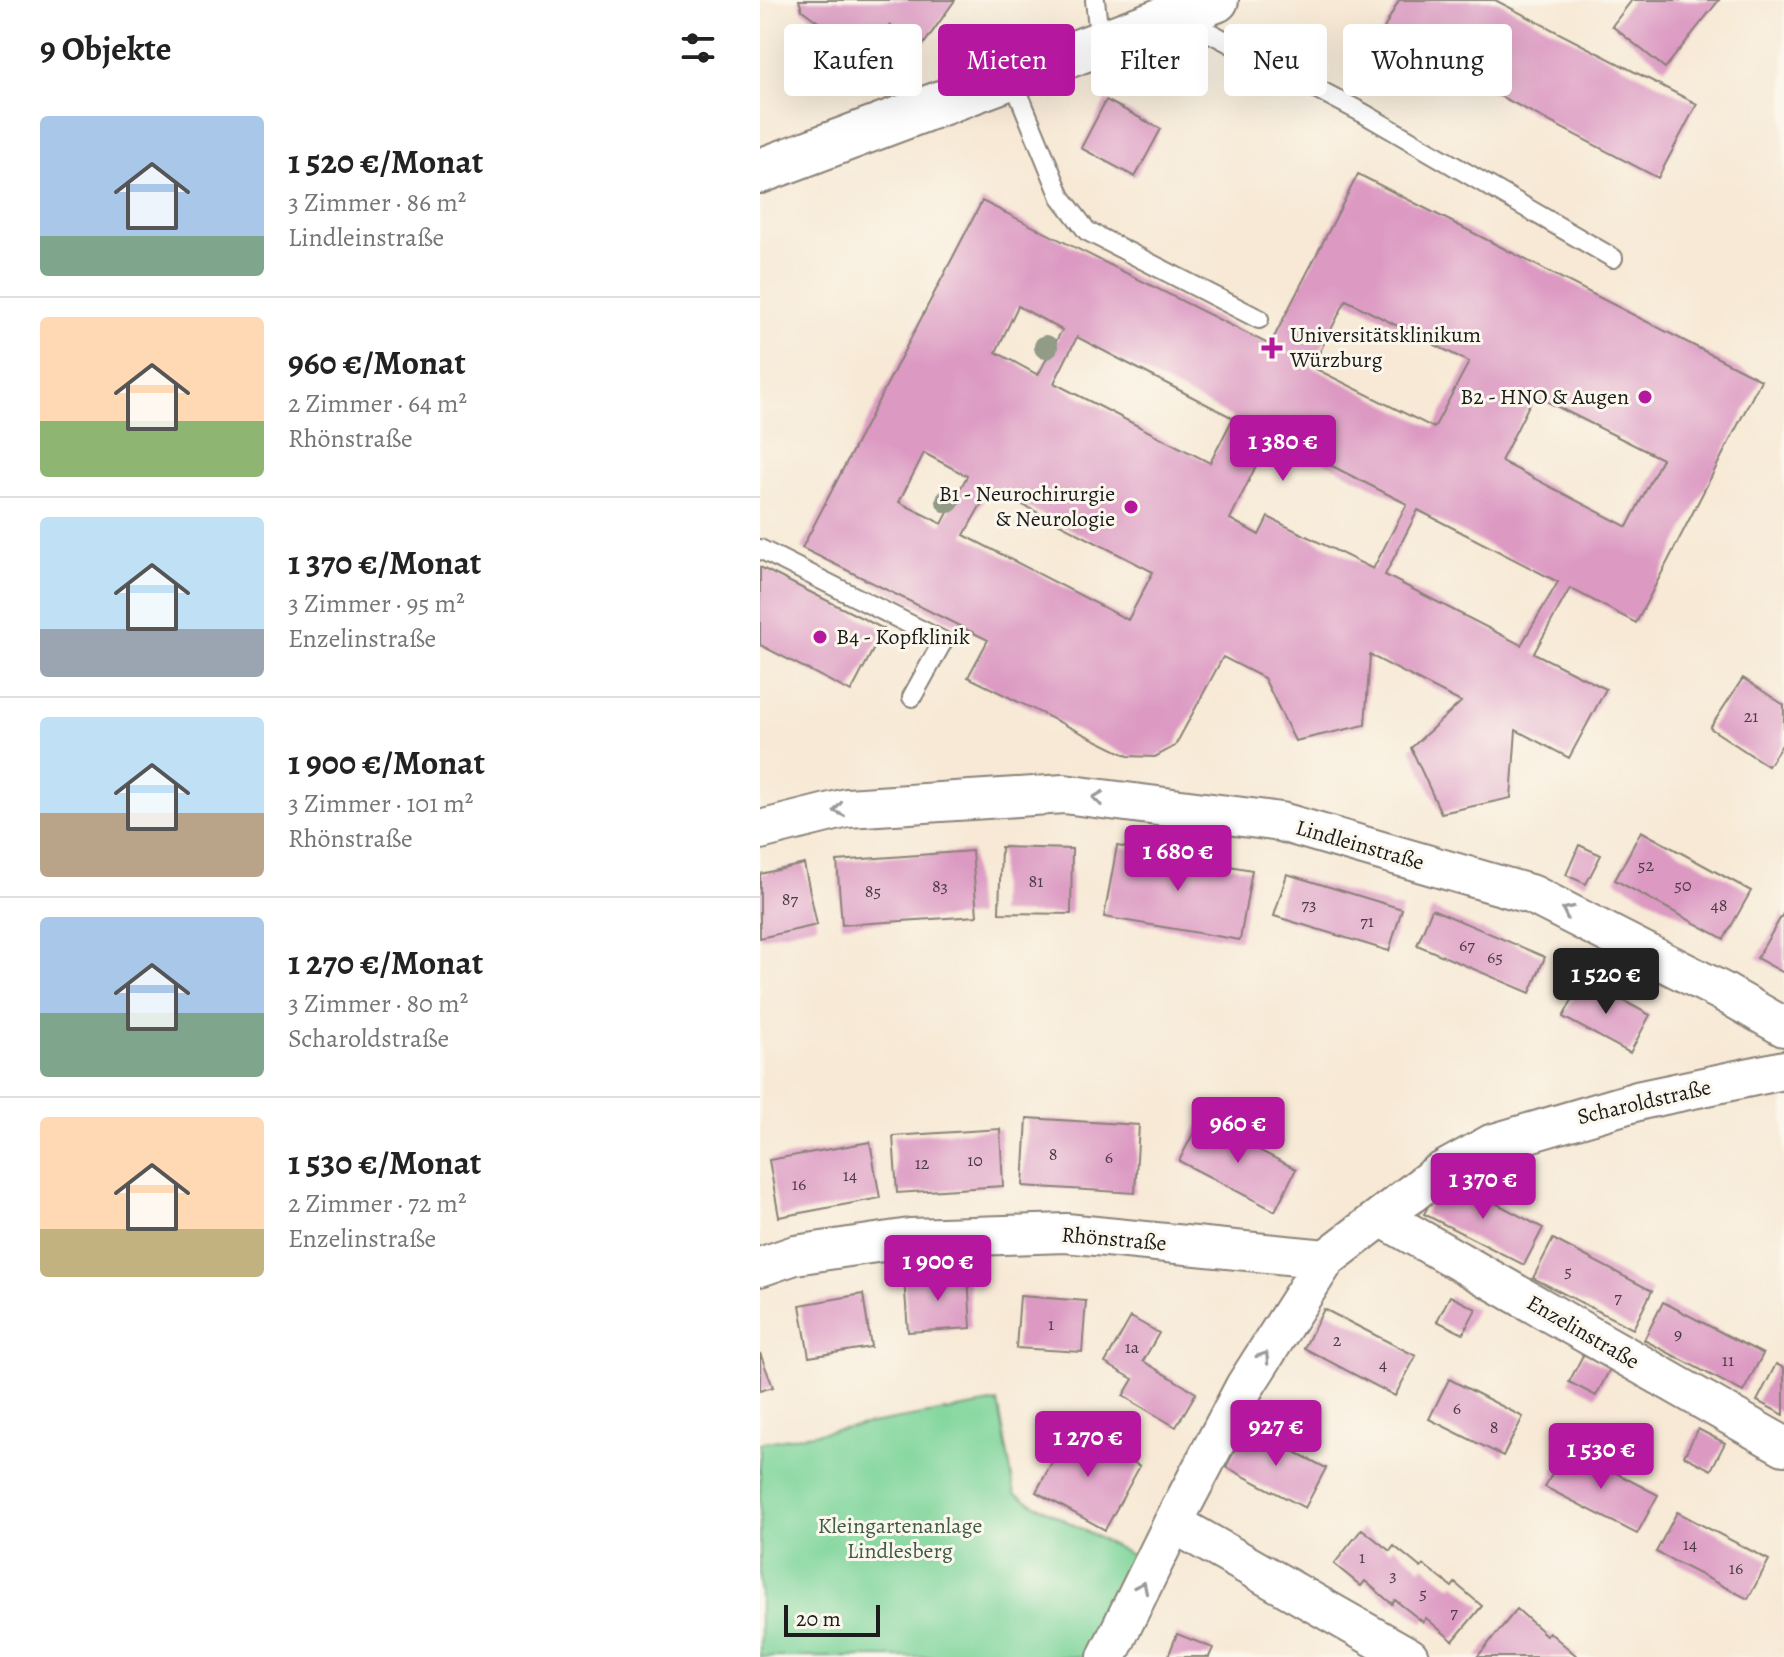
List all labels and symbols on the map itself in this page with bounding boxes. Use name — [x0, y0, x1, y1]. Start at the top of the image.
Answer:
place label: Universitätsklinikum Würzburg — [1289, 320, 1481, 375]
marker: Universitätsklinikum Würzburg — [1261, 337, 1283, 359]
place label: B2 - HNO & Augen — [1460, 382, 1629, 412]
marker: B2 - HNO & Augen — [1636, 388, 1654, 406]
pin: 1 380 € — [1209, 415, 1357, 483]
place label: B1 - Neurochirurgie & Neurologie — [939, 479, 1115, 534]
marker: B1 - Neurochirurgie & Neurologie — [1122, 498, 1140, 516]
place label: B4 - Kopfklinik — [836, 622, 970, 652]
marker: B4 - Kopfklinik — [811, 628, 829, 646]
house number: 21 — [1744, 704, 1758, 728]
one-way arrow — [1092, 790, 1105, 807]
one-way arrow — [833, 801, 847, 818]
street label: Lindleinstraße — [1292, 812, 1428, 878]
pin: 1 680 € — [1104, 825, 1252, 893]
house number: 52 — [1638, 853, 1655, 877]
house number: 81 — [1029, 869, 1043, 893]
house number: 50 — [1674, 873, 1692, 897]
house number: 83 — [932, 874, 948, 898]
house number: 85 — [865, 879, 881, 903]
house number: 87 — [782, 887, 799, 911]
house number: 73 — [1301, 892, 1317, 916]
house number: 48 — [1711, 893, 1727, 917]
one-way arrow — [1560, 906, 1575, 921]
house number: 71 — [1360, 909, 1374, 933]
house number: 67 — [1459, 933, 1475, 957]
house number: 65 — [1487, 945, 1503, 969]
pin: 1 520 € — [1532, 948, 1680, 1016]
street label: Scharoldstraße — [1574, 1072, 1714, 1132]
pin: 960 € — [1182, 1097, 1294, 1165]
house number: 8 — [1049, 1142, 1057, 1166]
house number: 6 — [1105, 1145, 1113, 1169]
house number: 10 — [967, 1148, 983, 1172]
house number: 12 — [915, 1151, 930, 1175]
pin: 1 370 € — [1409, 1153, 1557, 1221]
house number: 14 — [843, 1163, 857, 1187]
house number: 16 — [792, 1172, 806, 1196]
street label: Rhönstraße — [1060, 1219, 1168, 1259]
pin: 1 900 € — [864, 1235, 1012, 1303]
house number: 5 — [1564, 1259, 1572, 1283]
house number: 7 — [1614, 1285, 1622, 1309]
street label: Enzelinstraße — [1521, 1288, 1645, 1376]
house number: 1 — [1048, 1312, 1054, 1336]
house number: 9 — [1674, 1322, 1682, 1346]
house number: 2 — [1333, 1328, 1342, 1352]
house number: 1a — [1125, 1335, 1140, 1359]
house number: 11 — [1722, 1348, 1734, 1372]
one-way arrow — [1254, 1352, 1269, 1366]
house number: 4 — [1379, 1352, 1387, 1376]
house number: 6 — [1453, 1396, 1461, 1420]
pin: 927 € — [1220, 1400, 1332, 1468]
pin: 1 270 € — [1014, 1411, 1162, 1479]
house number: 8 — [1490, 1415, 1498, 1439]
pin: 1 530 € — [1527, 1423, 1675, 1491]
park label: Kleingartenanlage Lindlesberg — [818, 1511, 982, 1566]
house number: 14 — [1683, 1532, 1697, 1556]
house number: 1 — [1359, 1545, 1365, 1569]
house number: 16 — [1729, 1556, 1743, 1580]
house number: 3 — [1389, 1563, 1397, 1587]
one-way arrow — [1132, 1580, 1147, 1595]
house number: 5 — [1419, 1581, 1427, 1605]
house number: 7 — [1450, 1600, 1458, 1624]
scale bar — [784, 1601, 880, 1637]

